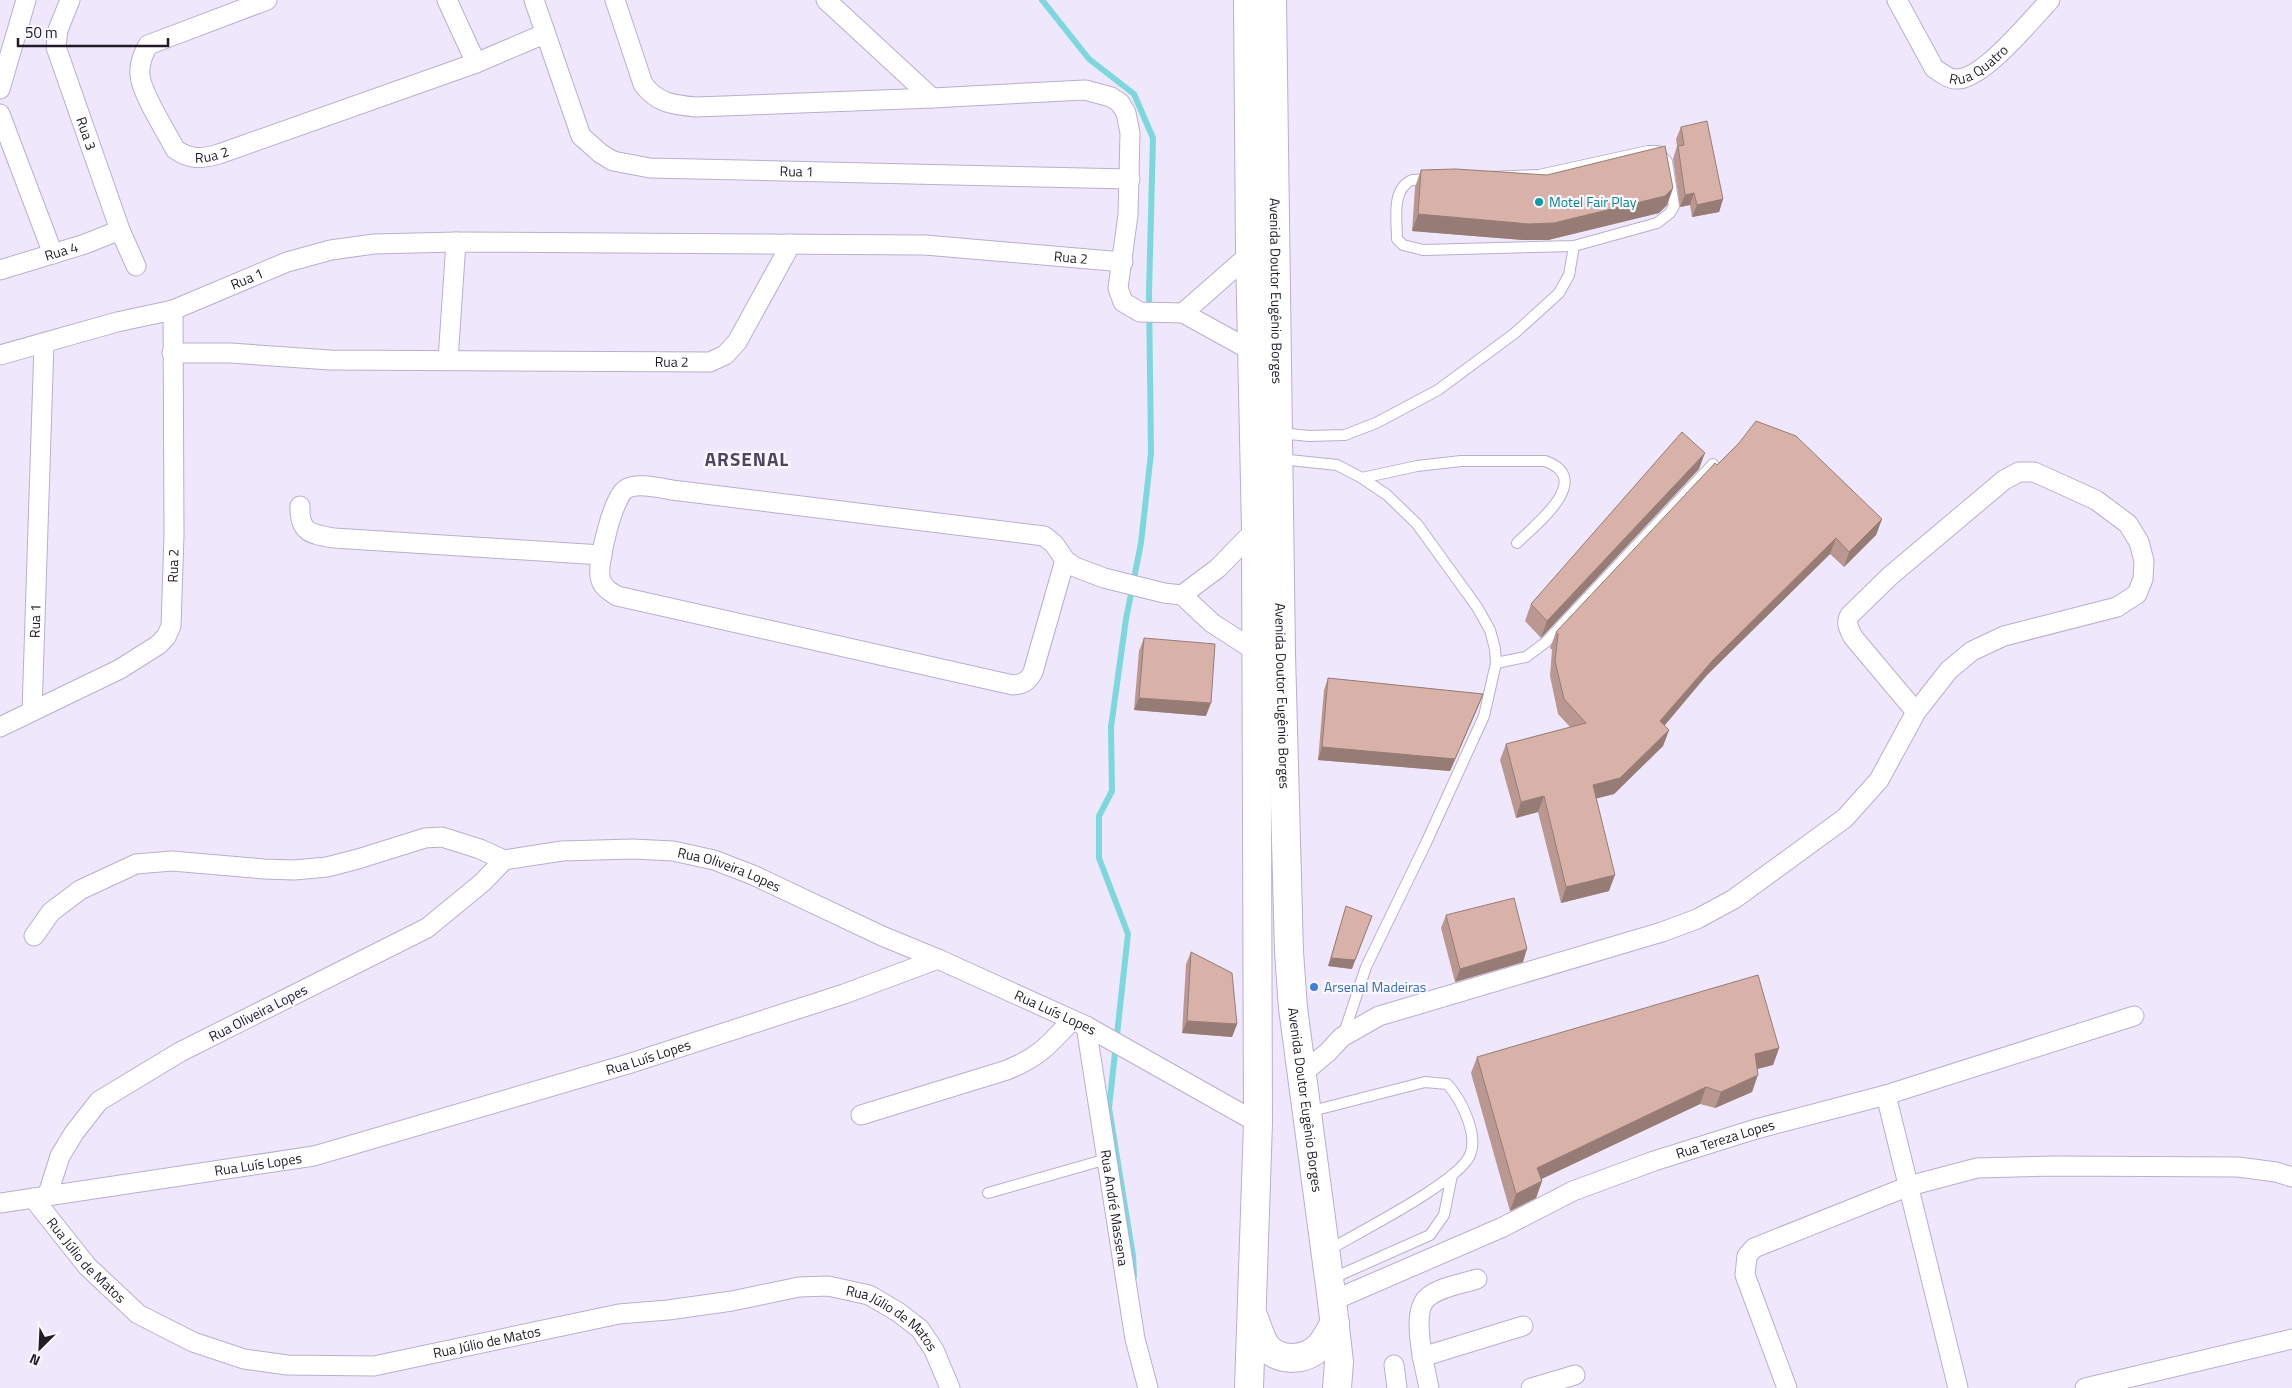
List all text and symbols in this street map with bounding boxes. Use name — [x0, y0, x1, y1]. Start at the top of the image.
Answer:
scale bar — [18, 15, 168, 47]
text: 50 m — [25, 21, 58, 44]
street label: Rua Quatro — [1947, 40, 2013, 89]
street label: Rua 3 — [71, 114, 102, 153]
street label: Rua 2 — [195, 140, 231, 168]
street label: Rua 1 — [779, 160, 814, 182]
place label: Motel Fair Play — [1549, 191, 1637, 212]
marker: Motel Fair Play — [1533, 196, 1545, 208]
street label: Avenida Doutor Eugênio Borges — [1265, 198, 1288, 384]
street label: Rua 4 — [42, 236, 81, 266]
street label: Rua 2 — [1053, 245, 1089, 269]
street label: Rua 1 — [227, 262, 266, 295]
street label: Rua 2 — [655, 351, 689, 372]
district label: ARSENAL — [705, 444, 789, 473]
street label: Rua 2 — [161, 548, 184, 583]
street label: Avenida Doutor Eugênio Borges — [1270, 603, 1296, 789]
street label: Rua 1 — [23, 604, 45, 638]
street label: Rua Oliveira Lopes — [676, 841, 785, 897]
place label: Arsenal Madeiras — [1324, 976, 1426, 997]
street label: Rua Oliveira Lopes — [205, 979, 311, 1047]
marker: Arsenal Madeiras — [1308, 981, 1320, 993]
street label: Rua Luís Lopes — [1011, 984, 1101, 1040]
street label: Avenida Doutor Eugênio Borges — [1283, 1006, 1328, 1193]
street label: Rua Luís Lopes — [603, 1033, 693, 1080]
street label: Rua Tereza Lopes — [1673, 1114, 1777, 1164]
street label: Rua Luís Lopes — [213, 1147, 303, 1181]
street label: Rua André Massena — [1095, 1148, 1134, 1268]
street label: Rua Júlio de Matos — [42, 1212, 131, 1308]
street label: Rua Júlio de Matos — [844, 1279, 943, 1355]
street label: Rua Júlio de Matos — [431, 1320, 542, 1363]
north arrow — [15, 1323, 65, 1373]
text: N — [26, 1349, 43, 1372]

